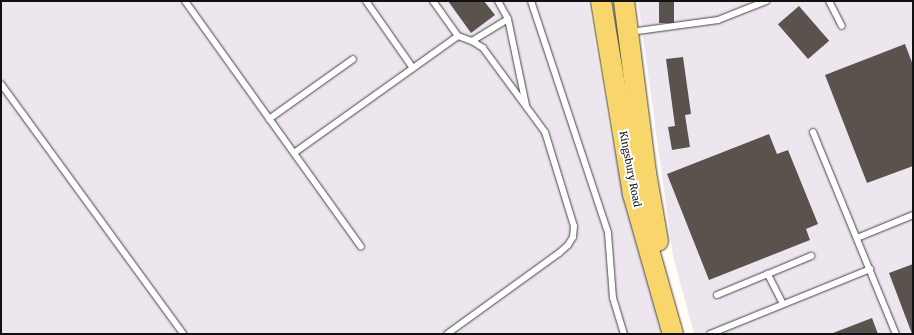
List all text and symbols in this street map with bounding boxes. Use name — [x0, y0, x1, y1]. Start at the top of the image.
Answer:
street label: Kingsbury Road — [617, 130, 643, 208]

